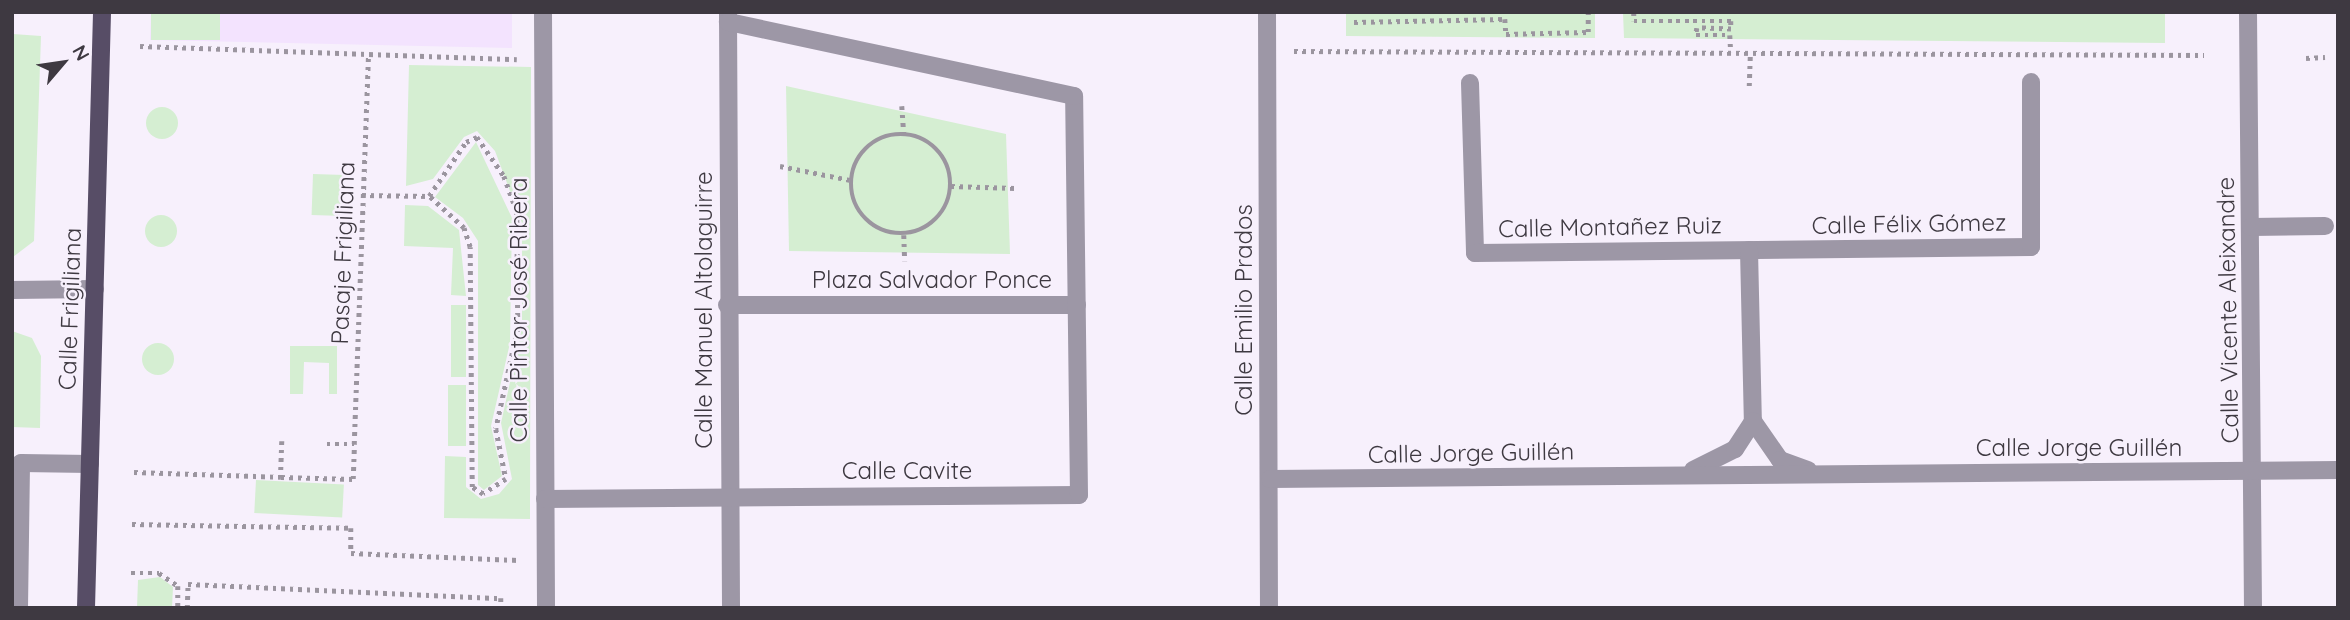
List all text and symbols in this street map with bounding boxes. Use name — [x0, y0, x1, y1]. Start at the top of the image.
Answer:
north arrow — [28, 28, 98, 98]
text: N — [67, 41, 95, 65]
street label: Pasaje Frigiliana — [325, 161, 361, 345]
street label: Calle Manuel Altolaguirre — [690, 171, 718, 449]
street label: Calle Vicente Aleixandre — [2211, 176, 2245, 444]
street label: Calle Pintor José Ribera — [505, 177, 533, 443]
street label: Calle Emilio Prados — [1230, 204, 1258, 416]
street label: Calle Félix Gómez — [1811, 208, 2007, 240]
street label: Calle Montañez Ruiz — [1498, 211, 1722, 243]
street label: Calle Frigiliana — [53, 227, 87, 391]
street label: Plaza Salvador Ponce — [812, 266, 1052, 294]
street label: Calle Jorge Guillén — [1976, 434, 2182, 462]
street label: Calle Jorge Guillén — [1367, 437, 1575, 469]
street label: Calle Cavite — [842, 457, 972, 485]

